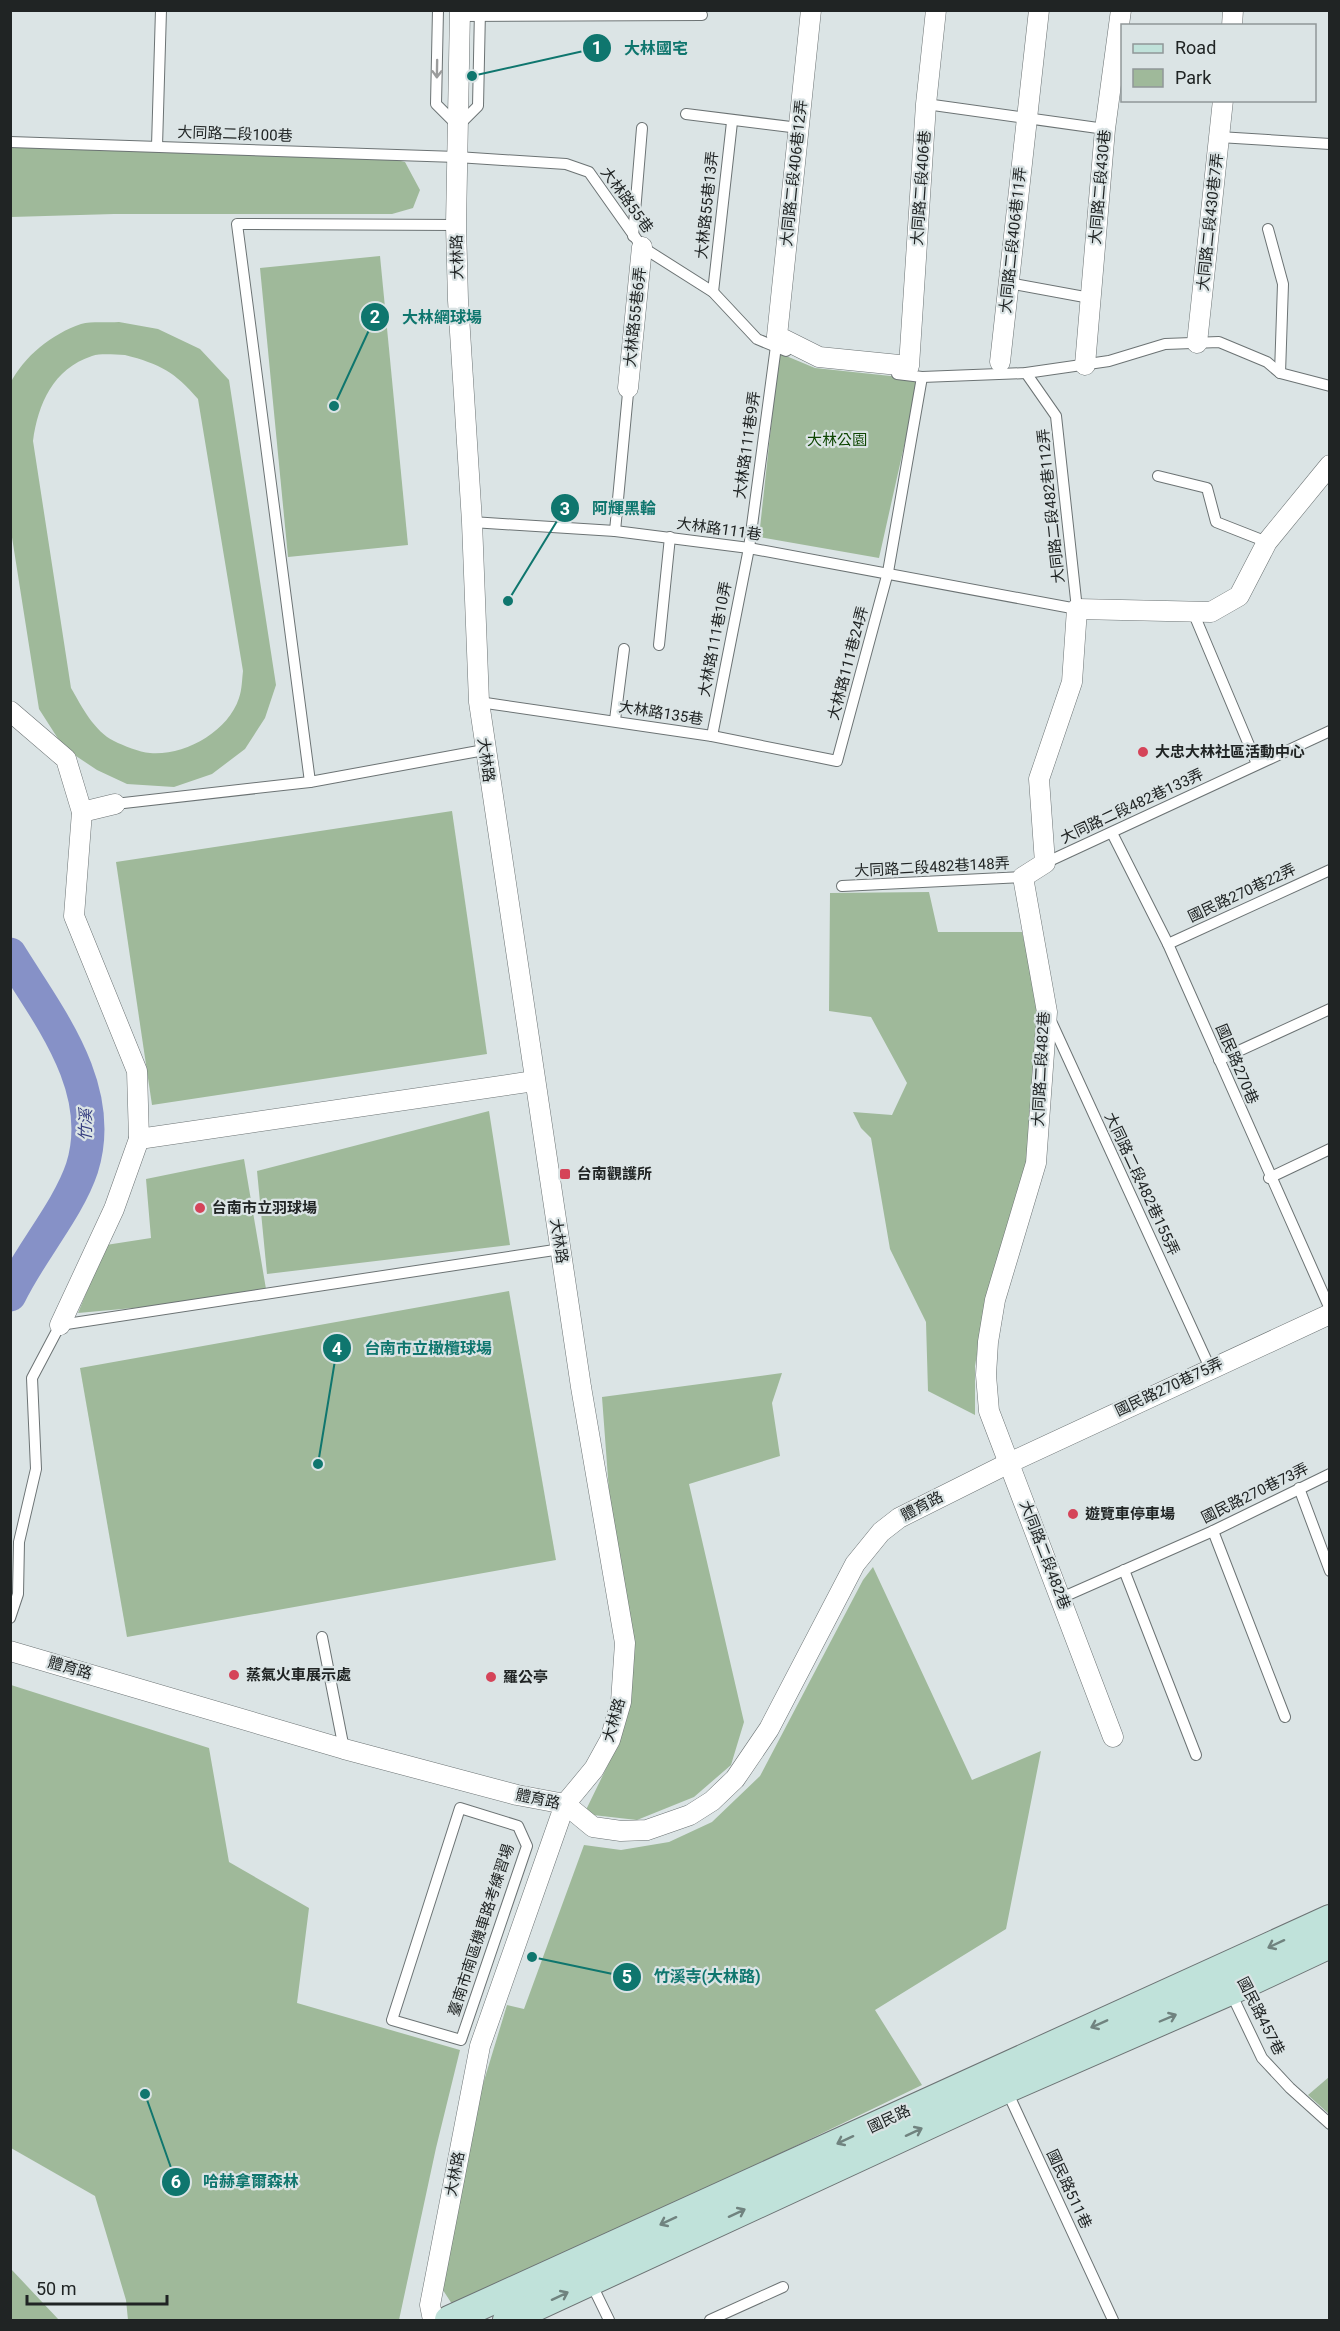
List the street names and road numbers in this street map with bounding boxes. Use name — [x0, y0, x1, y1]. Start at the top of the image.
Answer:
street label: 大同路二段406巷12弄 — [777, 99, 811, 247]
street label: 大同路二段100巷 — [177, 123, 293, 145]
street label: 大同路二段430巷 — [1086, 129, 1114, 245]
street label: 大同路二段406巷 — [908, 130, 934, 246]
street label: 大林路55巷13弄 — [692, 150, 722, 260]
street label: 大同路二段430巷7弄 — [1194, 152, 1226, 292]
street label: 大林路55巷 — [597, 164, 657, 236]
street label: 大同路二段406巷11弄 — [996, 166, 1030, 314]
street label: 大林路 — [448, 234, 466, 280]
street label: 大林路55巷6弄 — [621, 266, 649, 368]
street label: 大林路111巷9弄 — [731, 390, 763, 500]
street label: 大同路二段482巷112弄 — [1034, 428, 1068, 584]
street label: 大林路111巷 — [676, 514, 762, 544]
street label: 大林路111巷10弄 — [695, 580, 735, 698]
street label: 大林路111巷24弄 — [824, 604, 872, 722]
street label: 大林路135巷 — [617, 697, 705, 729]
street label: 大林路 — [474, 736, 498, 784]
street label: 大同路二段482巷133弄 — [1058, 765, 1206, 847]
street label: 大同路二段482巷148弄 — [854, 854, 1010, 880]
street label: 國民路270巷22弄 — [1185, 860, 1299, 926]
street label: 大同路二段482巷 — [1029, 1011, 1053, 1127]
street label: 國民路270巷 — [1212, 1021, 1262, 1107]
street label: 大同路二段482巷155弄 — [1101, 1110, 1183, 1258]
street label: 大林路 — [547, 1217, 571, 1265]
street label: 國民路270巷75弄 — [1112, 1354, 1226, 1420]
street label: 國民路270巷73弄 — [1198, 1459, 1312, 1527]
street label: 體育路 — [898, 1487, 946, 1525]
street label: 大同路二段482巷 — [1016, 1498, 1074, 1612]
street label: 體育路 — [46, 1653, 94, 1683]
street label: 大林路 — [599, 1696, 629, 1744]
street label: 體育路 — [514, 1786, 562, 1812]
street label: 臺南市南區機車路考練習場 — [445, 1842, 517, 2018]
street label: 國民路457巷 — [1234, 1974, 1288, 2058]
street label: 國民路 — [865, 2101, 913, 2137]
street label: 國民路511巷 — [1043, 2147, 1095, 2231]
street label: 大林路 — [442, 2150, 468, 2198]

